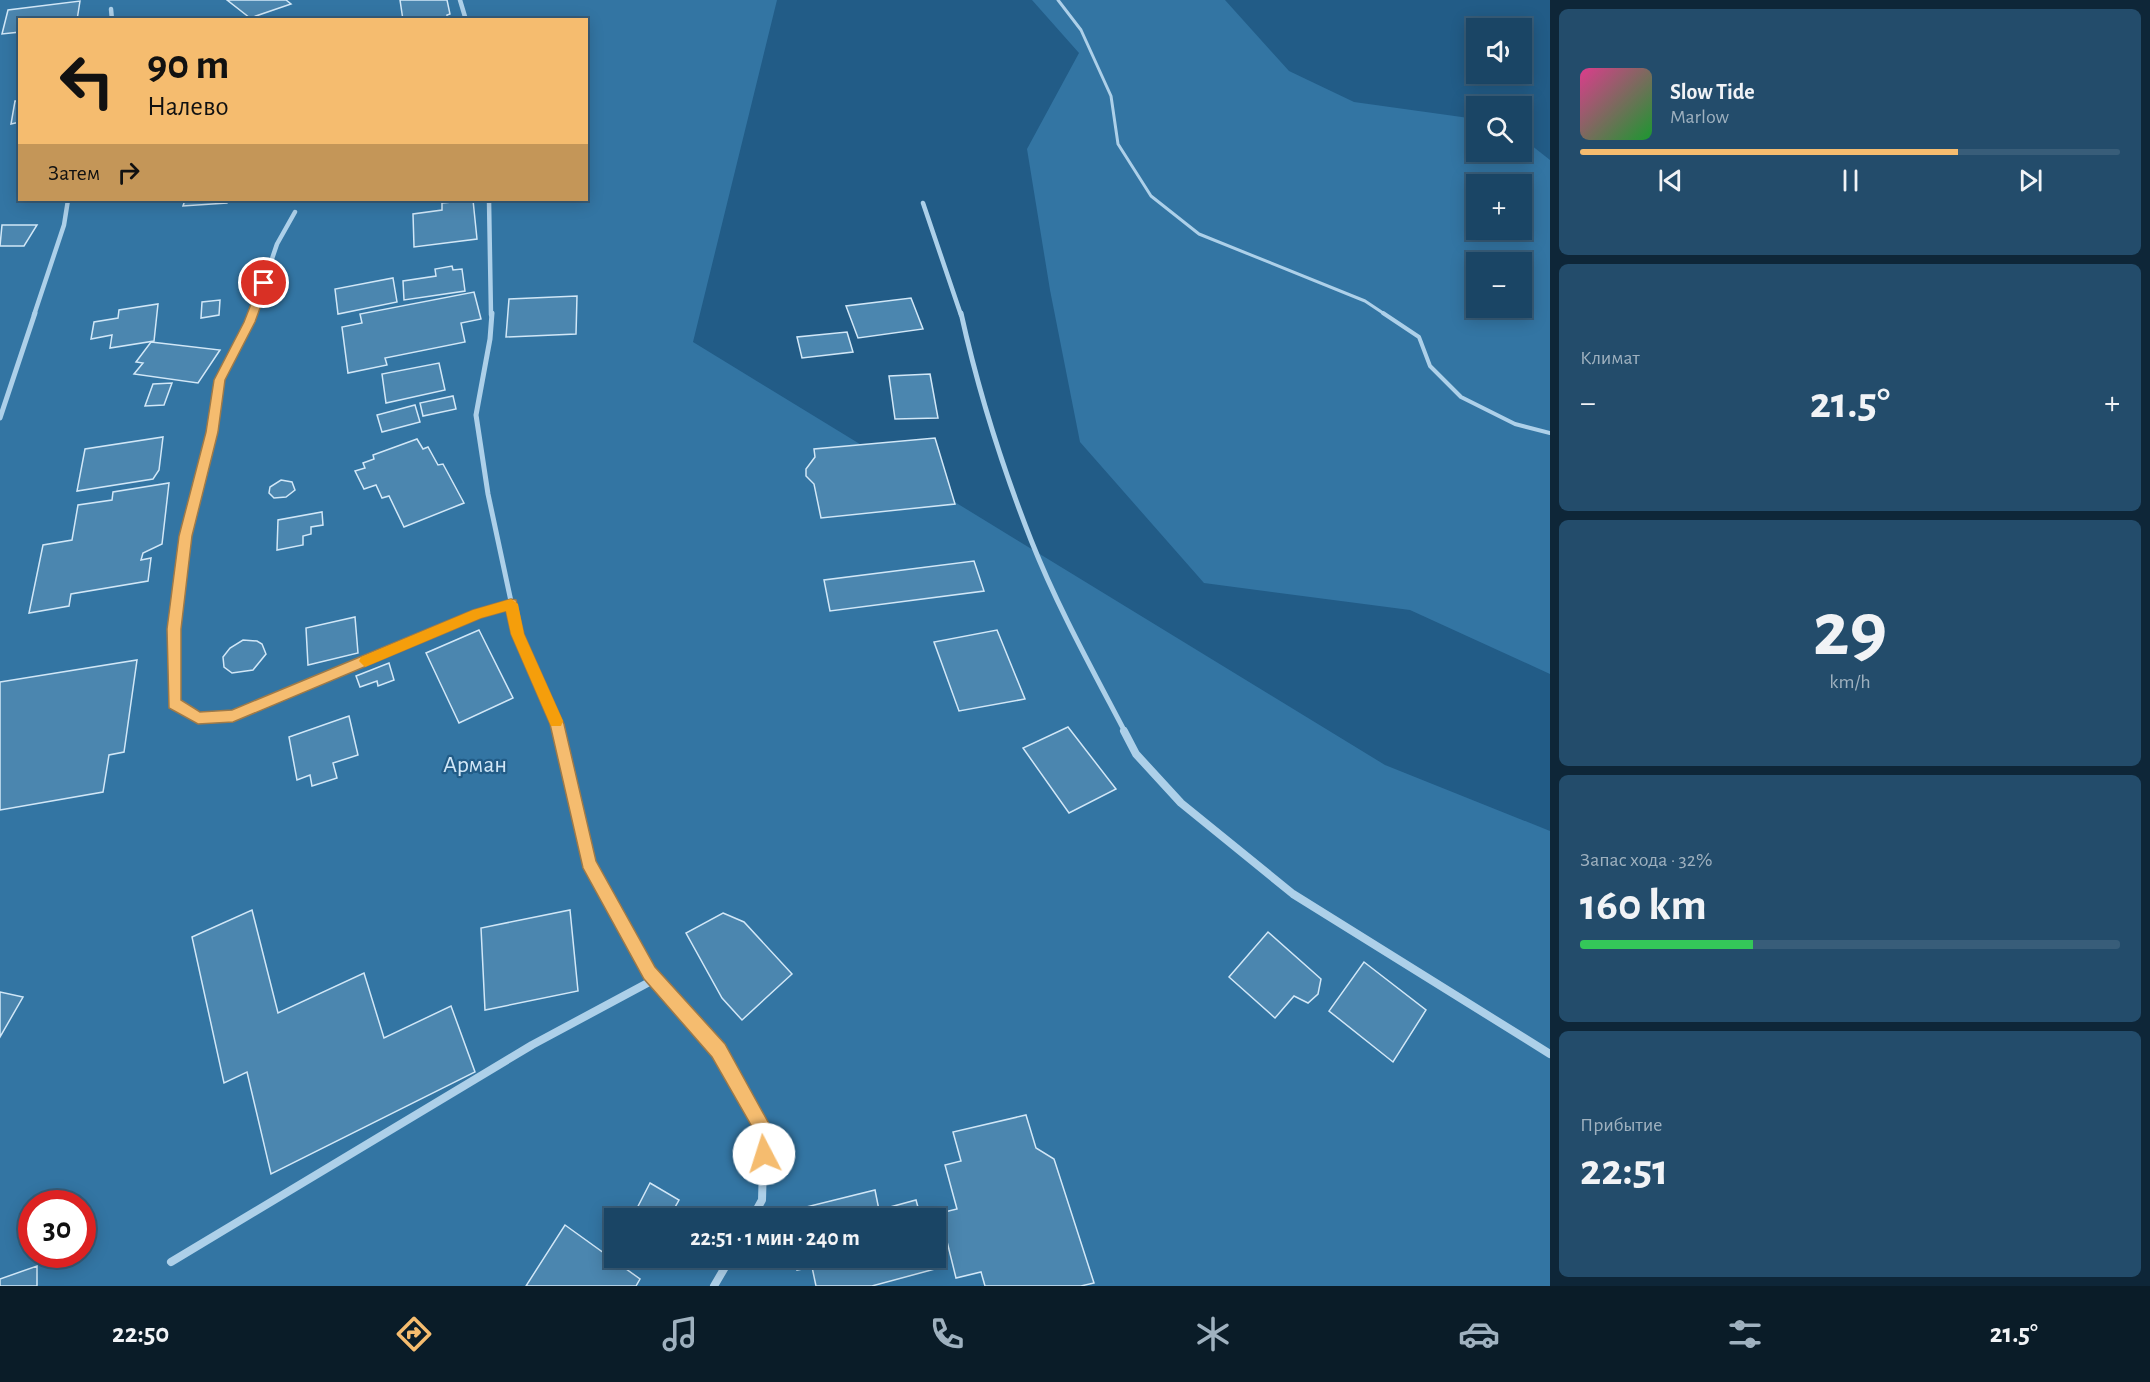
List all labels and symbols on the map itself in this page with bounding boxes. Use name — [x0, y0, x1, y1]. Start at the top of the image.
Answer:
pin — [238, 257, 289, 308]
park label: Арман — [443, 753, 507, 777]
position arrow — [732, 1122, 796, 1186]
speed limit sign: 30 — [18, 1190, 96, 1268]

